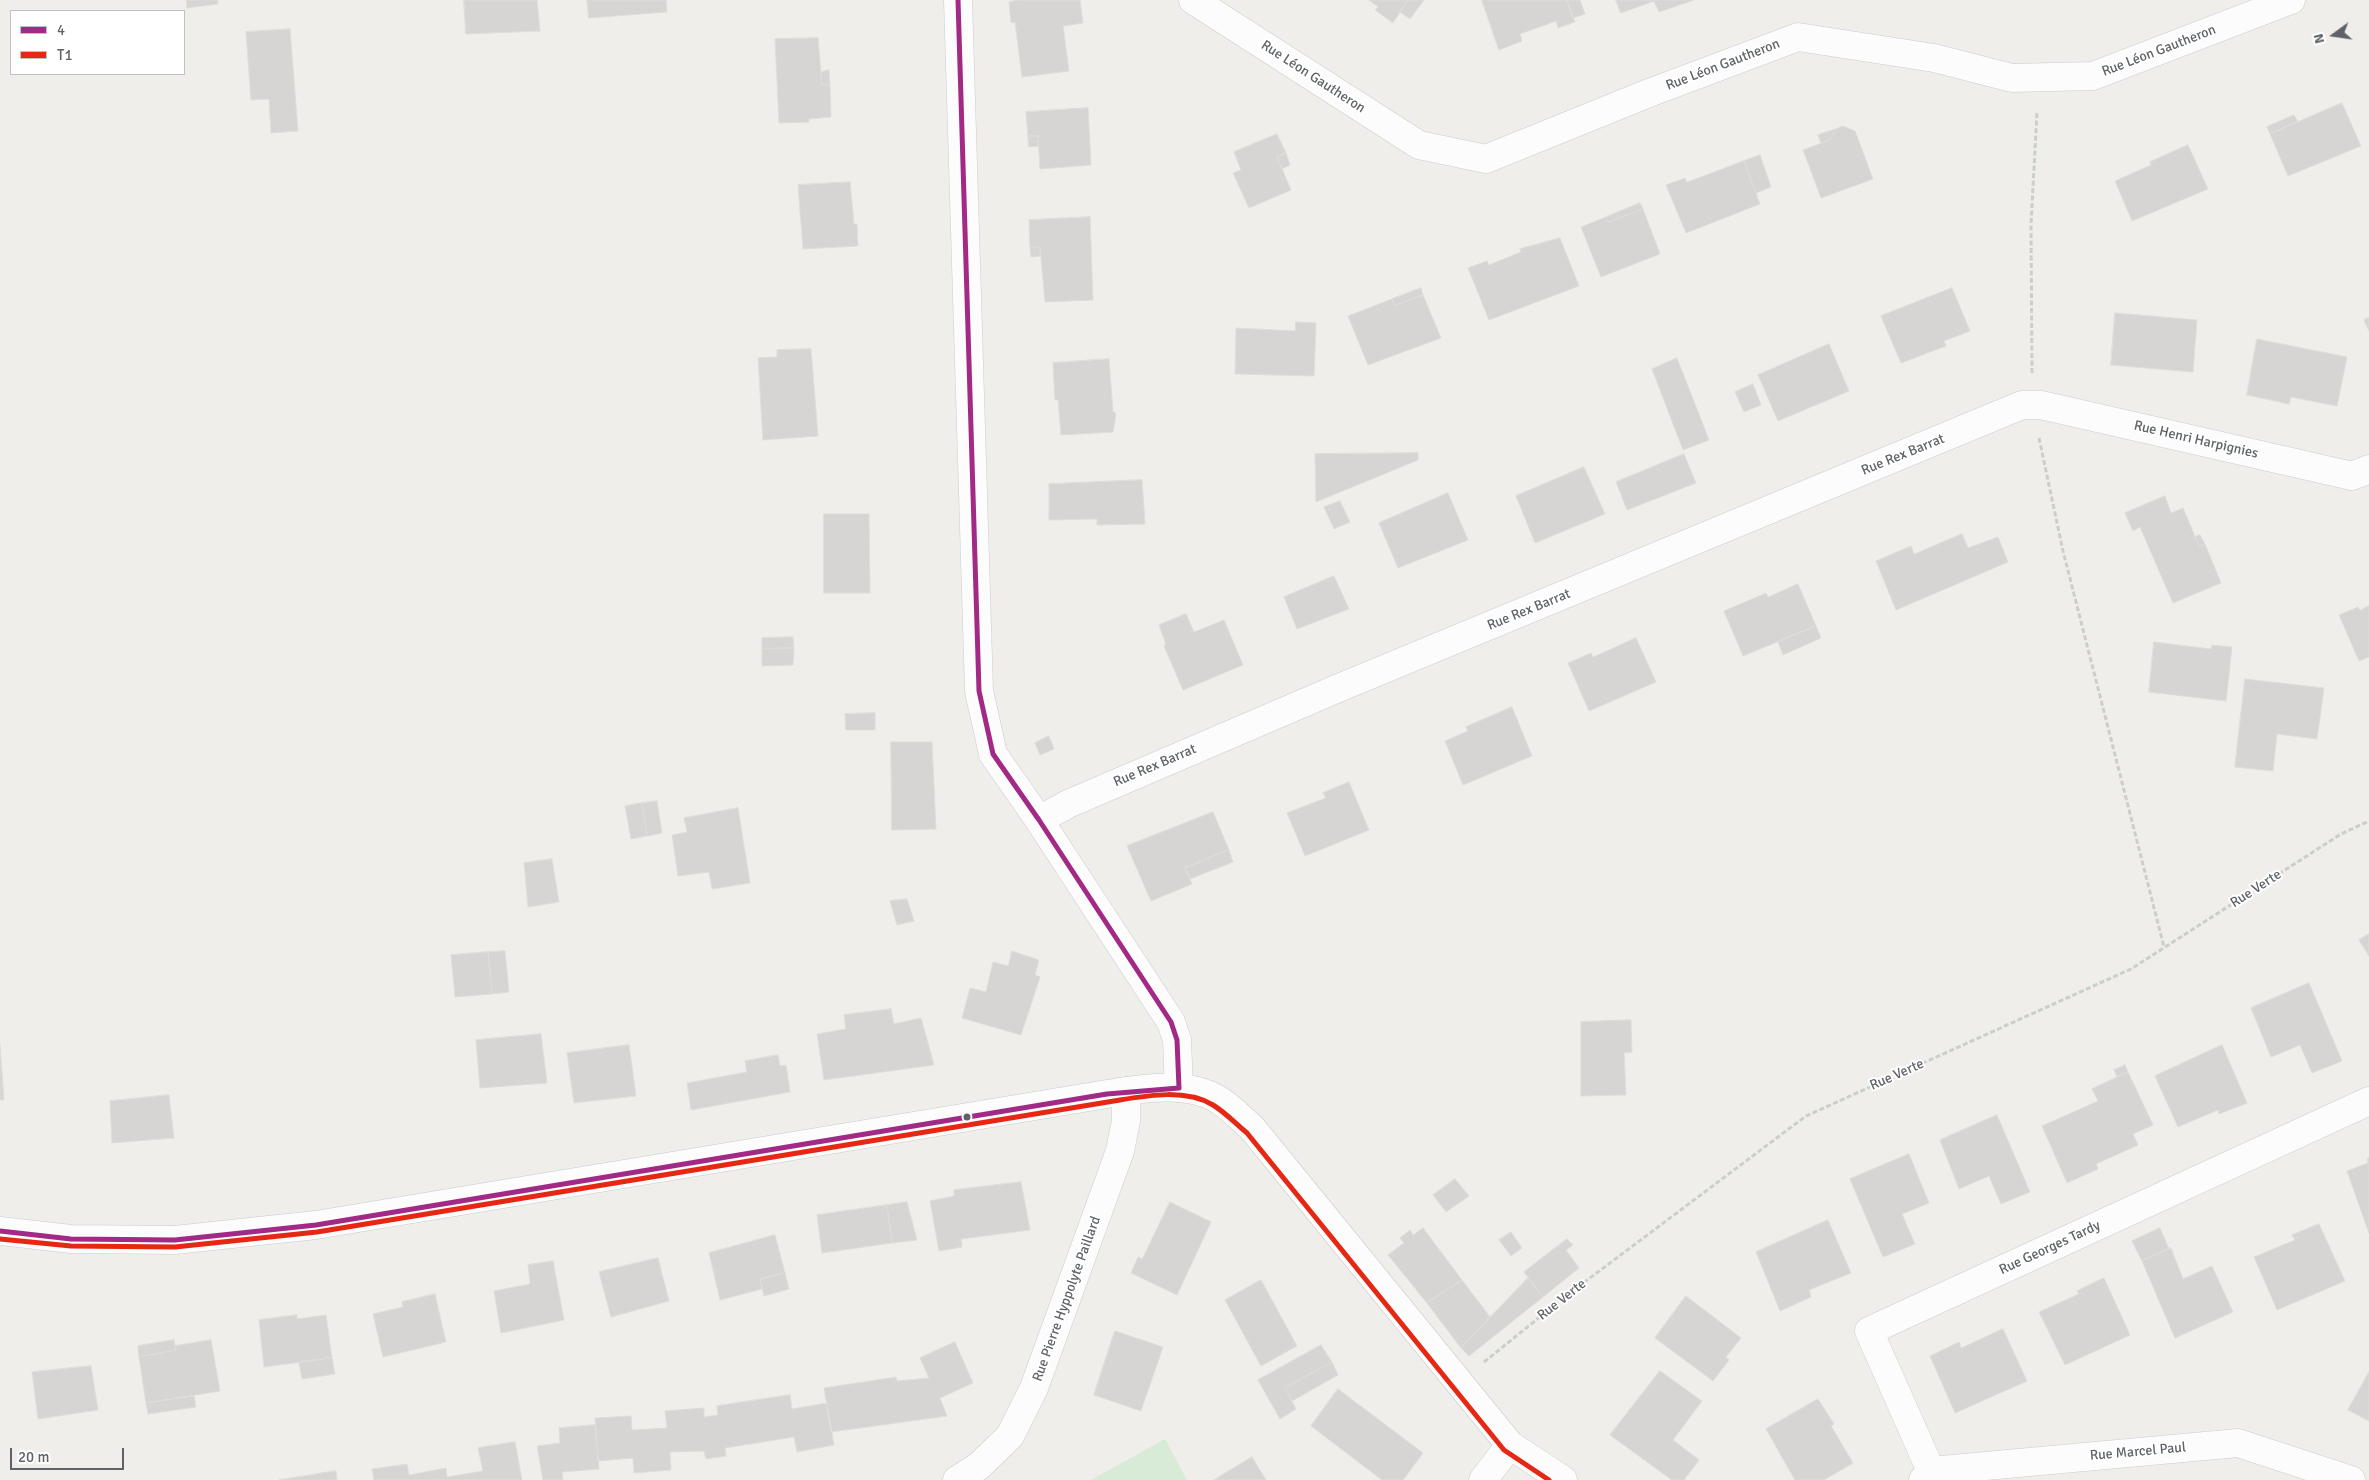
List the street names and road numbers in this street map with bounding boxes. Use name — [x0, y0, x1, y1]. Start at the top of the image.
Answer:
street label: Rue Léon Gautheron — [2100, 22, 2218, 80]
street label: Rue Léon Gautheron — [1664, 36, 1782, 94]
street label: Rue Léon Gautheron — [1258, 37, 1368, 117]
street label: Rue Henri Harpignies — [2132, 418, 2260, 462]
street label: Rue Rex Barrat — [1859, 431, 1947, 479]
street label: Rue Rex Barrat — [1485, 586, 1573, 634]
street label: Rue Rex Barrat — [1111, 741, 1199, 791]
street label: Rue Verte — [2227, 866, 2285, 912]
street label: Rue Verte — [1867, 1056, 1927, 1094]
street label: Rue Pierre Hyppolyte Paillard — [1029, 1214, 1105, 1384]
street label: Rue Georges Tardy — [1997, 1217, 2103, 1279]
street label: Rue Verte — [1534, 1276, 1590, 1324]
street label: Rue Marcel Paul — [2089, 1439, 2187, 1465]

